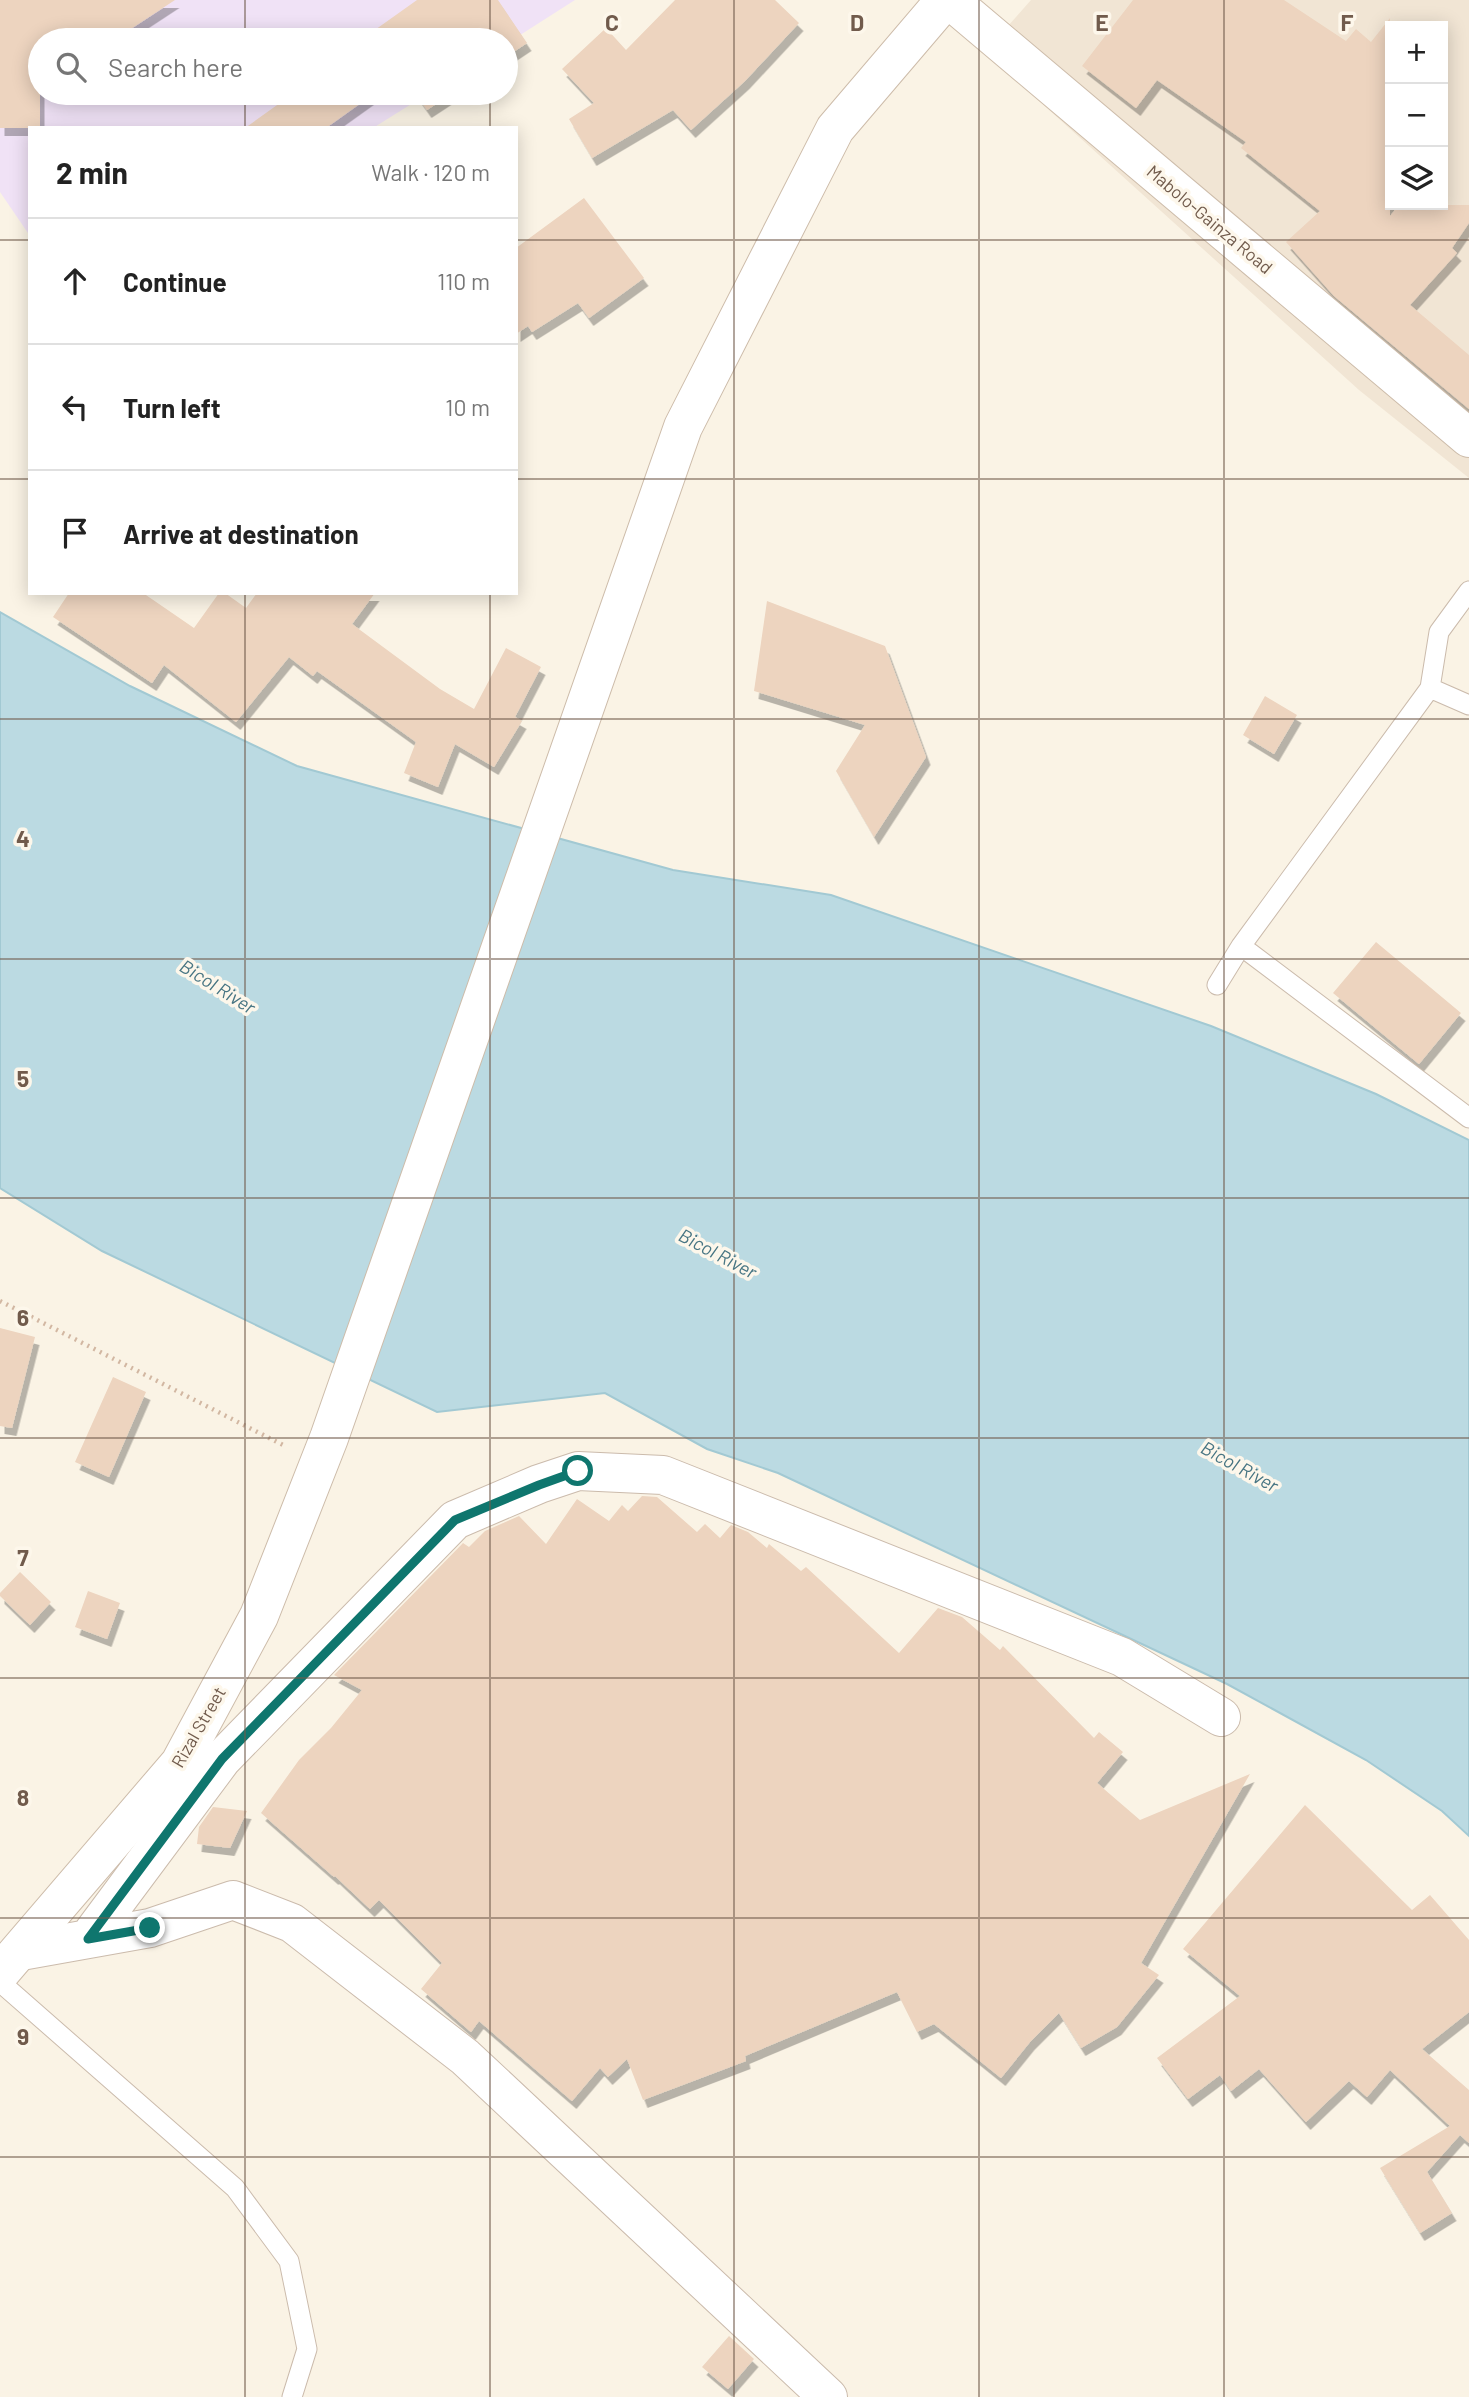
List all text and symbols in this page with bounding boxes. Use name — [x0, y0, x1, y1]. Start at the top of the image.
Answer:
text: C — [605, 8, 619, 36]
text: D — [850, 8, 864, 36]
text: E — [1095, 8, 1109, 36]
text: F — [1341, 8, 1354, 36]
map controls — [1385, 21, 1448, 210]
button: + — [1385, 21, 1448, 84]
search box — [28, 28, 518, 105]
icon: search — [52, 48, 90, 86]
text: Search here — [108, 51, 243, 82]
button: − — [1385, 84, 1448, 147]
button: layers — [1385, 147, 1448, 210]
text: 2 min — [56, 154, 128, 190]
text: Walk · 120 m — [371, 158, 490, 186]
street label: Mabolo-Gainza Road — [1143, 160, 1277, 278]
icon: ahead — [56, 262, 94, 300]
text: Continue — [123, 266, 227, 297]
text: 110 m — [437, 267, 490, 295]
icon: left — [56, 388, 94, 426]
text: Turn left — [123, 392, 221, 423]
text: 10 m — [445, 393, 490, 421]
icon: arrive — [56, 514, 94, 552]
text: Arrive at destination — [123, 518, 359, 549]
text: 4 — [16, 824, 30, 852]
water label: Bicol River — [176, 954, 261, 1019]
text: 5 — [17, 1064, 29, 1092]
water label: Bicol River — [675, 1223, 762, 1284]
text: 6 — [17, 1303, 29, 1331]
water label: Bicol River — [1197, 1435, 1284, 1497]
route start — [562, 1455, 593, 1486]
text: 7 — [17, 1543, 29, 1571]
street label: Rizal Street — [166, 1683, 230, 1771]
text: 8 — [17, 1783, 29, 1811]
route end — [134, 1912, 165, 1943]
text: 9 — [17, 2022, 29, 2050]

